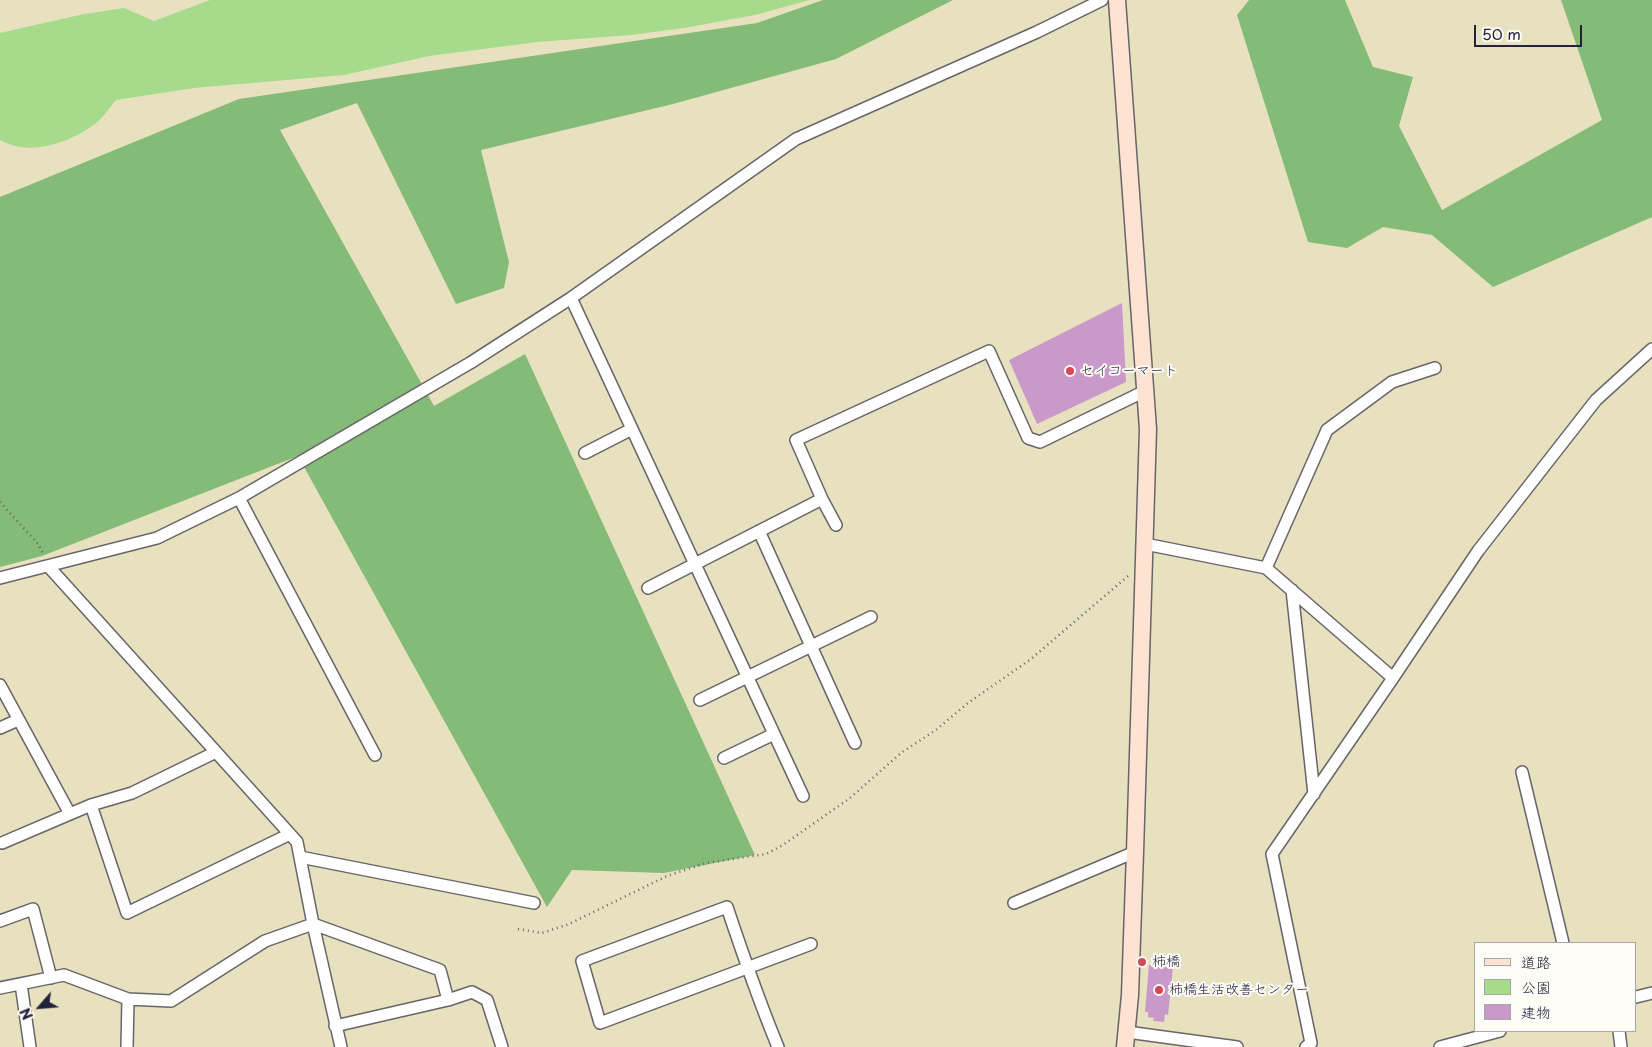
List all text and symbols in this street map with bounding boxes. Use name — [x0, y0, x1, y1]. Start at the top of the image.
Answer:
scale bar — [1477, 15, 1584, 47]
text: 50 m — [1482, 22, 1521, 45]
place label: セイコーマート — [1080, 363, 1178, 379]
marker: セイコーマート — [1064, 365, 1076, 377]
legend — [1474, 942, 1637, 1032]
text: 道路 — [1521, 950, 1551, 973]
place label: 柿橋 — [1152, 954, 1180, 970]
marker: 柿橋 — [1136, 956, 1148, 968]
text: 公園 — [1521, 975, 1551, 998]
north arrow — [15, 982, 65, 1032]
place label: 柿橋生活改善センター — [1169, 982, 1309, 998]
marker: 柿橋生活改善センター — [1153, 984, 1165, 996]
text: 建物 — [1521, 1000, 1551, 1023]
text: N — [14, 1004, 38, 1024]

